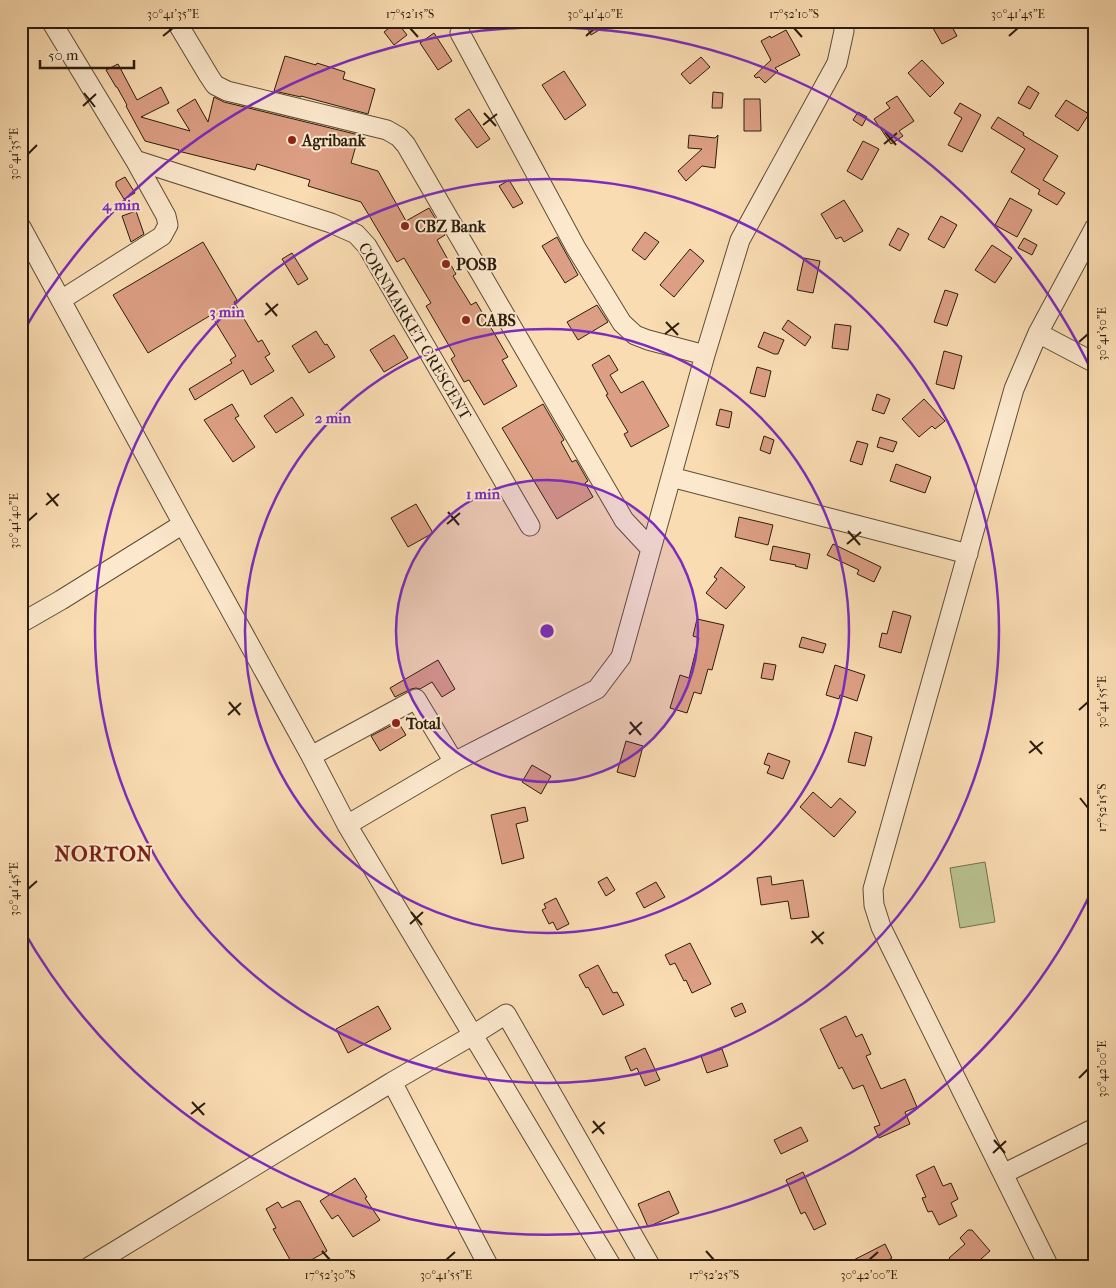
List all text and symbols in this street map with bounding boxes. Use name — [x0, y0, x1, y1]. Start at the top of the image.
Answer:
text: 30°41'35"E — [147, 7, 199, 21]
text: 17°52'15"S — [386, 7, 434, 21]
text: 30°41'40"E — [567, 7, 623, 21]
text: 17°52'10"S — [769, 7, 819, 21]
text: 30°41'45"E — [991, 7, 1045, 21]
scale bar — [40, 38, 134, 70]
text: 50 m — [48, 46, 79, 64]
text: 30°41'35"E — [7, 128, 21, 180]
place label: Agribank — [301, 131, 367, 151]
marker: Agribank — [286, 134, 298, 146]
text: 4 min — [101, 196, 140, 214]
place label: CBZ Bank — [415, 217, 487, 236]
marker: CBZ Bank — [399, 220, 411, 232]
street label: CORNMARKET CRESCENT — [355, 239, 476, 423]
place label: POSB — [456, 255, 497, 274]
marker: POSB — [440, 258, 452, 270]
text: 3 min — [210, 303, 245, 321]
text: 30°41'50"E — [1095, 307, 1109, 361]
place label: CABS — [476, 311, 516, 330]
marker: CABS — [460, 314, 472, 326]
text: 2 min — [315, 409, 352, 427]
text: 1 min — [466, 485, 500, 503]
text: 30°41'40"E — [7, 493, 21, 549]
centre of rings — [538, 622, 556, 640]
text: 30°41'55"E — [1095, 676, 1109, 728]
place label: Total — [405, 714, 441, 733]
marker: Total — [390, 717, 402, 729]
text: 17°52'15"S — [1095, 784, 1109, 832]
district label: NORTON — [54, 842, 154, 866]
text: 30°41'45"E — [7, 862, 21, 916]
text: 30°42'00"E — [1095, 1041, 1109, 1097]
text: 17°52'30"S — [305, 1268, 355, 1282]
text: 30°41'55"E — [420, 1268, 472, 1282]
text: 17°52'25"S — [689, 1268, 739, 1282]
text: 30°42'00"E — [841, 1268, 897, 1282]

